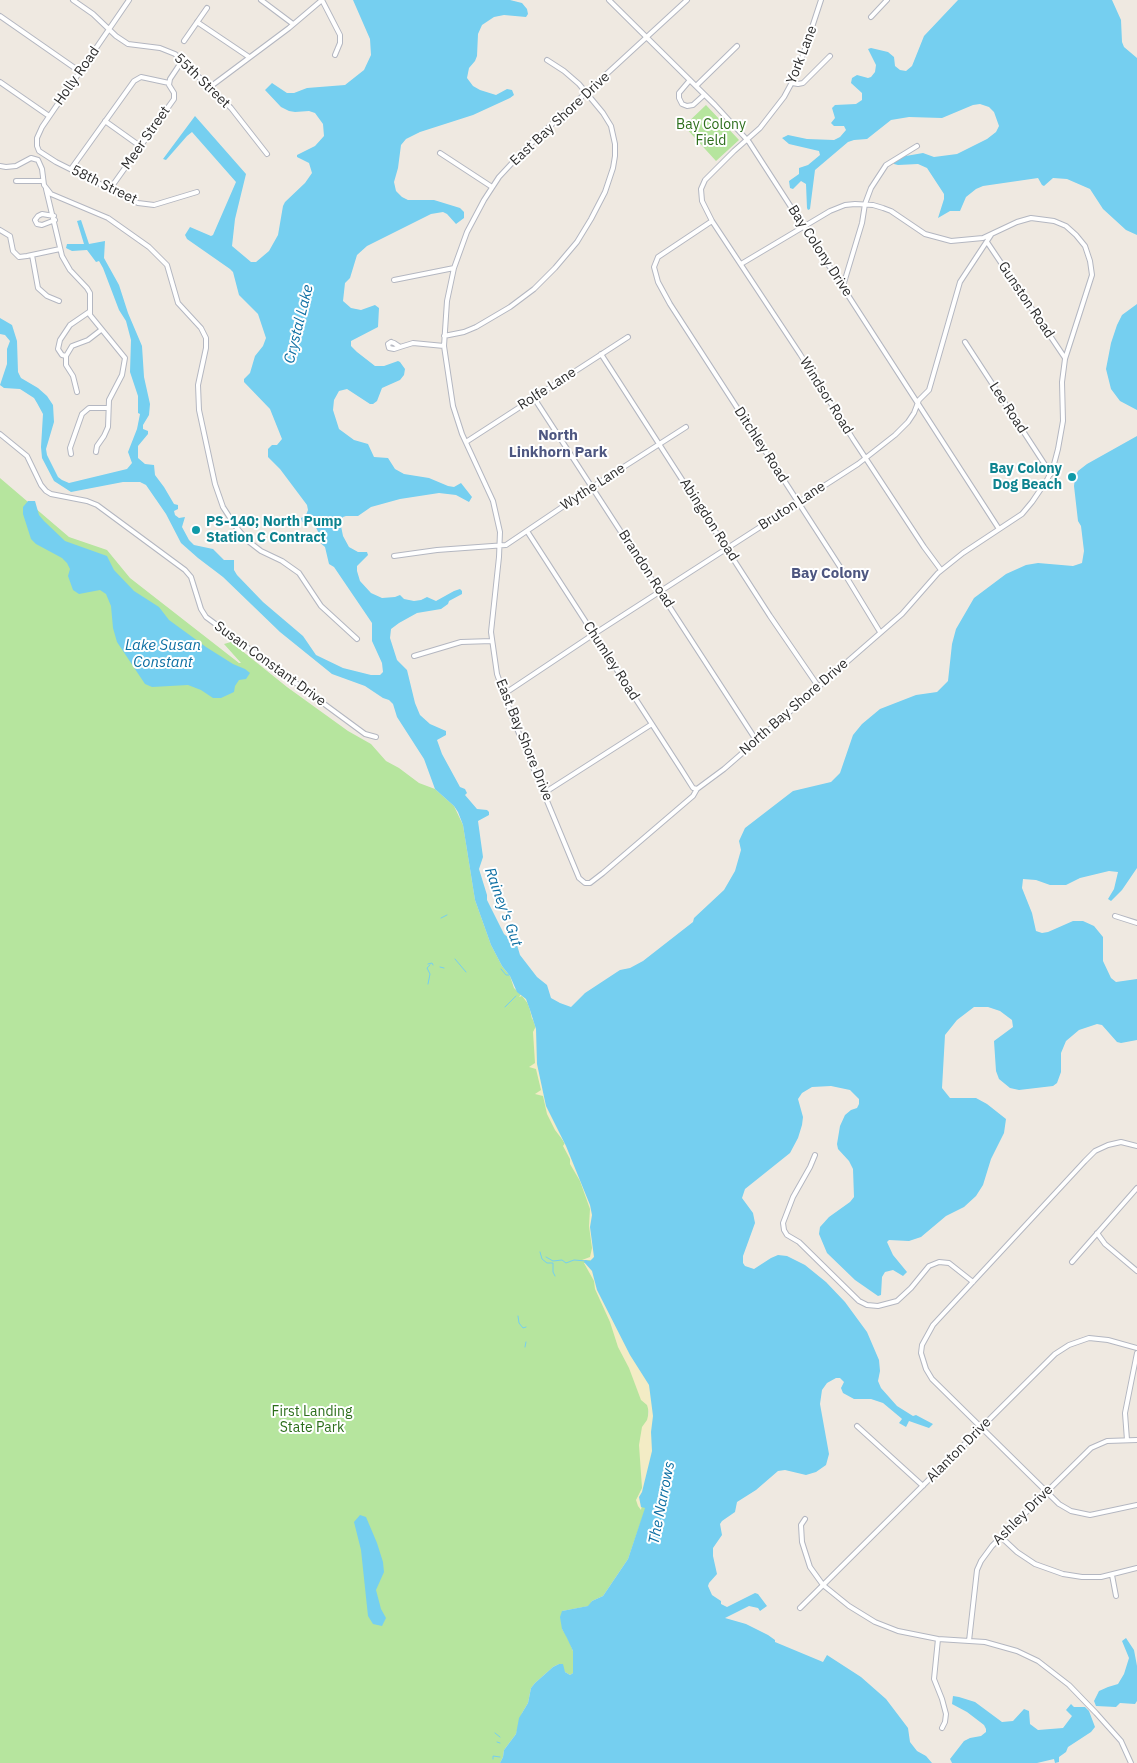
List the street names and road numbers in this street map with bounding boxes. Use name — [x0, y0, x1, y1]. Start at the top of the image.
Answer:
street label: York Lane — [783, 23, 821, 87]
street label: Holly Road — [51, 43, 103, 109]
street label: 55th Street — [170, 50, 234, 112]
street label: East Bay Shore Drive — [507, 69, 613, 169]
street label: Meer Street — [118, 103, 174, 173]
street label: 58th Street — [68, 162, 140, 208]
street label: Bay Colony Drive — [784, 202, 856, 300]
street label: Gunston Road — [994, 259, 1058, 341]
street label: Windsor Road — [796, 355, 856, 437]
street label: Rolfe Lane — [515, 364, 579, 414]
street label: Lee Road — [985, 379, 1031, 437]
street label: Ditchley Road — [730, 404, 792, 486]
street label: Wythe Lane — [558, 460, 628, 514]
street label: Abingdon Road — [676, 475, 742, 565]
street label: Bruton Lane — [755, 478, 829, 534]
street label: Brandon Road — [615, 527, 677, 611]
street label: Susan Constant Drive — [211, 618, 329, 710]
street label: Chumley Road — [579, 618, 643, 704]
street label: North Bay Shore Drive — [736, 655, 852, 759]
street label: East Bay Shore Drive — [492, 677, 556, 803]
street label: Alanton Drive — [923, 1414, 995, 1486]
street label: Ashley Drive — [990, 1482, 1056, 1548]

